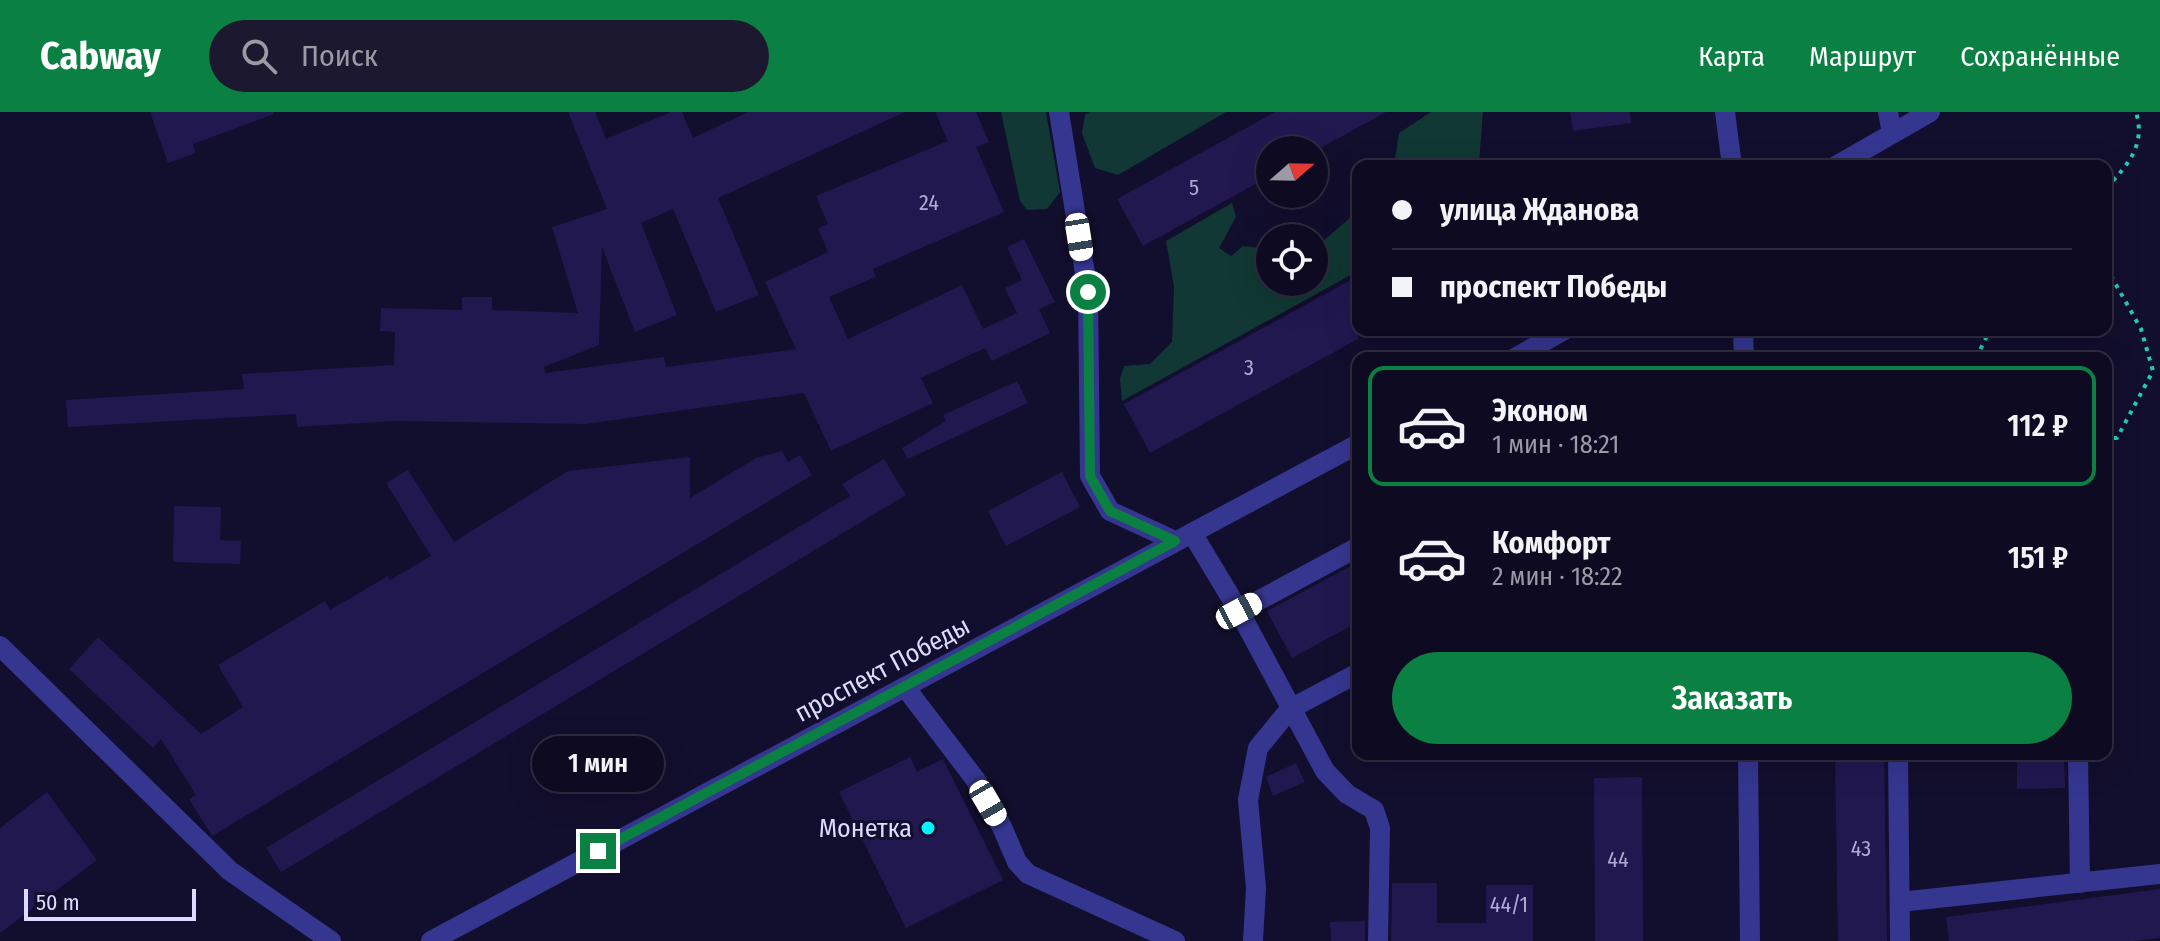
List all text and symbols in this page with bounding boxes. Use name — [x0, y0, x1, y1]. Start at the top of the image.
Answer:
search box — [209, 20, 769, 92]
text: Cabway — [40, 33, 161, 79]
icon: search — [237, 34, 281, 78]
text: Поиск — [301, 38, 378, 74]
text: Карта — [1698, 40, 1765, 73]
text: Маршрут — [1809, 40, 1916, 73]
text: Сохранённые — [1960, 40, 2120, 73]
north arrow — [1256, 136, 1328, 208]
map controls — [1256, 136, 1328, 296]
house number: 5 — [1189, 174, 1199, 201]
house number: 24 — [919, 189, 939, 216]
text: улица Жданова — [1440, 192, 1639, 228]
car — [1063, 211, 1095, 263]
button: locate — [1256, 224, 1328, 296]
text: проспект Победы — [1440, 269, 1667, 305]
route start — [1070, 274, 1106, 310]
house number: 3 — [1244, 354, 1254, 381]
icon: car — [1396, 390, 1468, 462]
text: Эконом — [1492, 393, 1588, 429]
text: 112 ₽ — [2007, 408, 2068, 444]
text: 1 мин · 18:21 — [1492, 429, 1619, 460]
icon: car — [1396, 522, 1468, 594]
text: Комфорт — [1492, 525, 1610, 561]
text: 151 ₽ — [2008, 540, 2068, 576]
text: 2 мин · 18:22 — [1492, 561, 1623, 592]
car — [1212, 589, 1266, 633]
street label: проспект Победы — [789, 610, 975, 729]
button: Заказать — [1392, 652, 2072, 744]
callout: 1 мин — [532, 735, 664, 791]
text: 1 мин — [568, 748, 628, 779]
car — [966, 776, 1010, 830]
place label: Монетка — [819, 813, 912, 844]
marker: Монетка — [919, 819, 937, 837]
route end — [580, 833, 616, 869]
house number: 43 — [1851, 835, 1871, 862]
house number: 44 — [1607, 846, 1629, 873]
scale bar — [24, 885, 196, 921]
text: 50 m — [36, 889, 80, 916]
house number: 44/1 — [1490, 891, 1528, 918]

